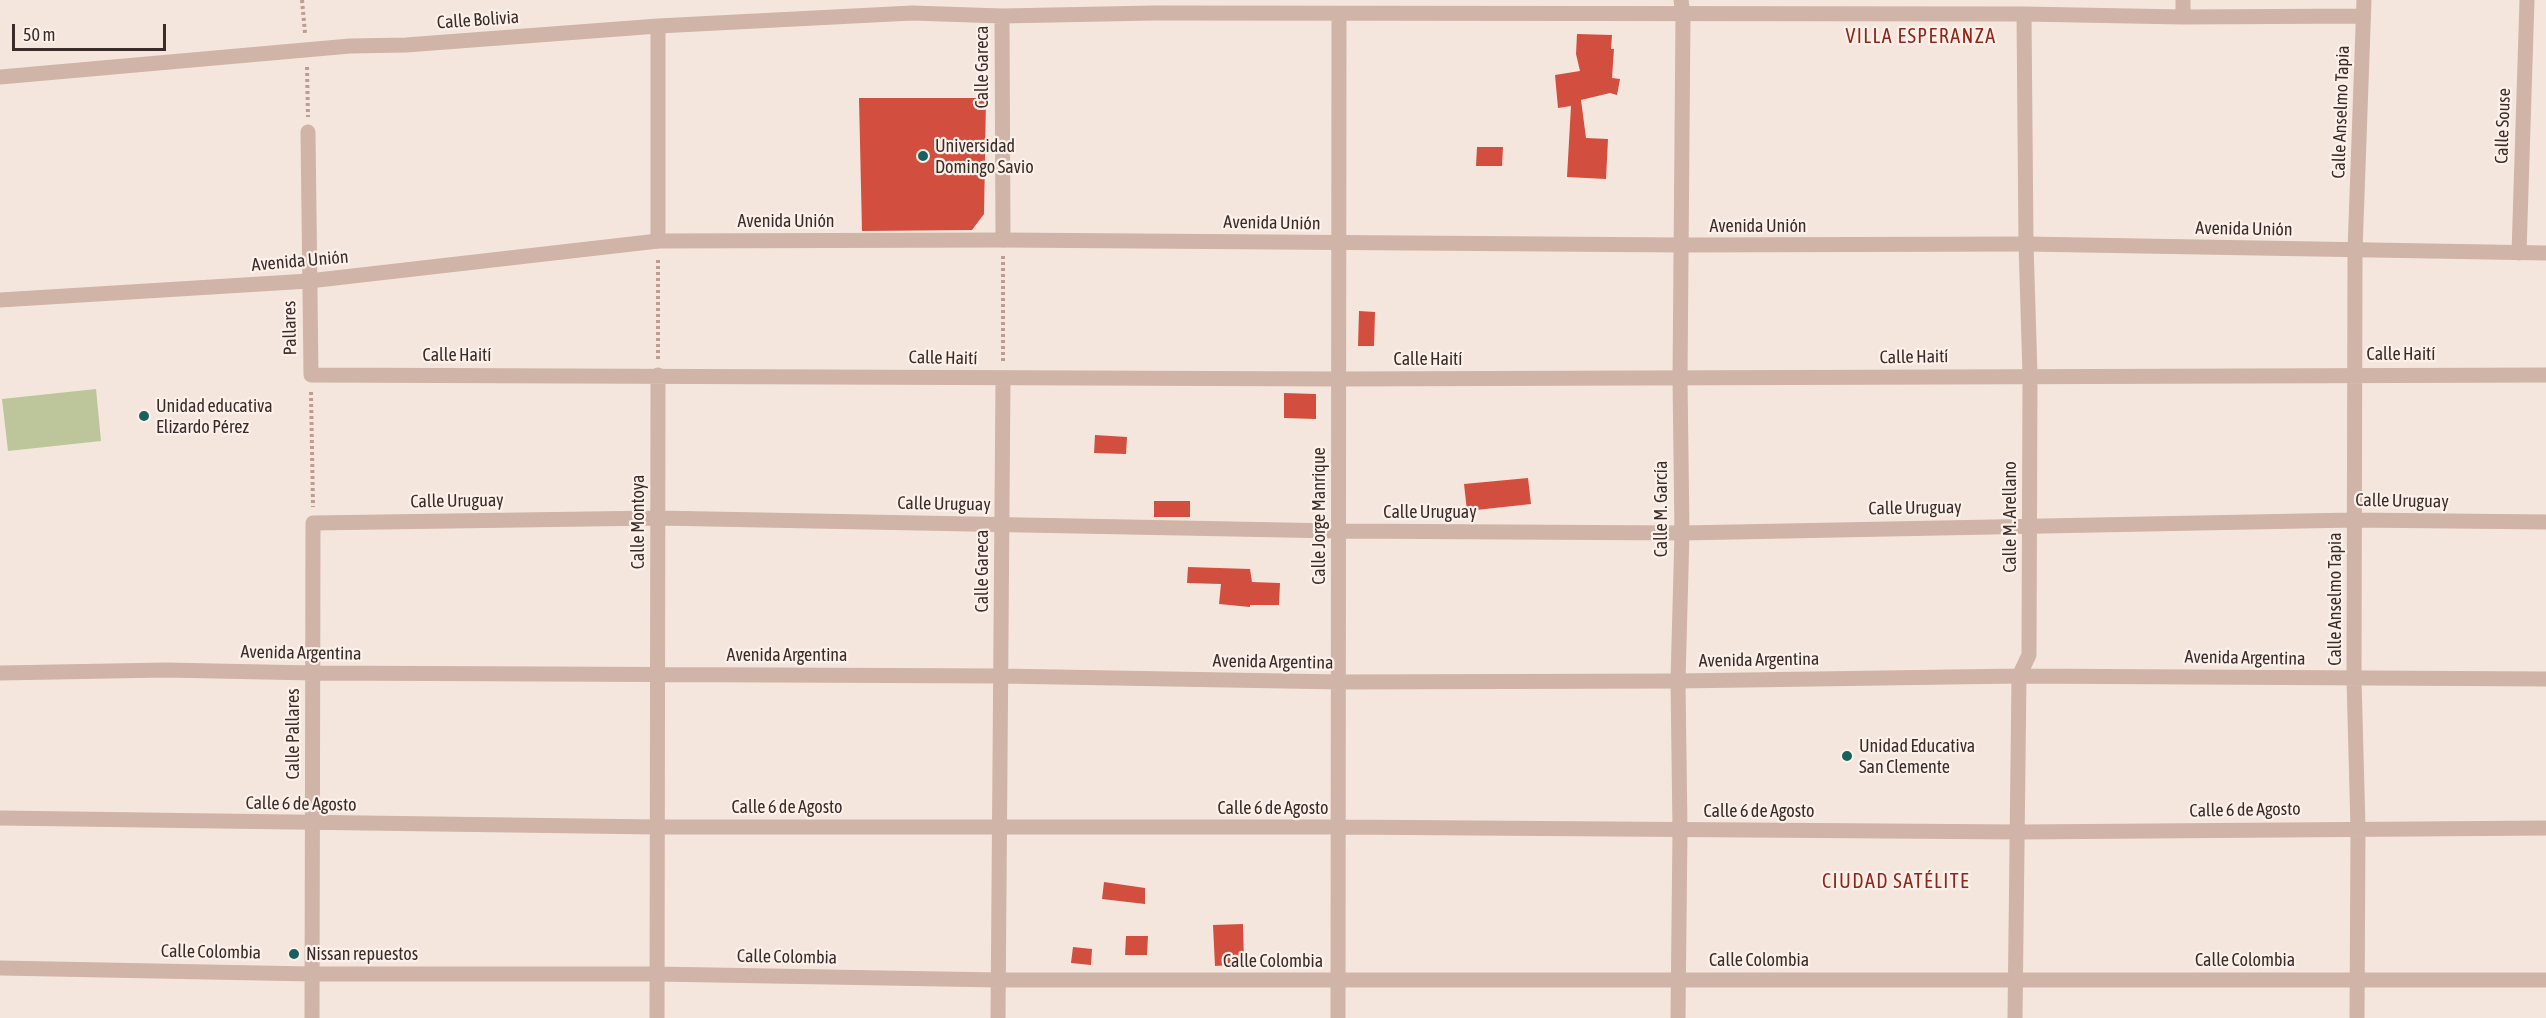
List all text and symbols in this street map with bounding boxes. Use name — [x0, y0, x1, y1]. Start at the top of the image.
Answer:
street label: Calle Bolivia — [436, 6, 520, 34]
scale bar — [15, 12, 170, 50]
text: 50 m — [23, 24, 55, 45]
district label: VILLA ESPERANZA — [1845, 25, 1997, 49]
street label: Calle Gareca — [971, 26, 993, 108]
street label: Calle Anselmo Tapia — [2328, 45, 2354, 179]
street label: Calle Souse — [2491, 88, 2515, 164]
place label: Universidad Domingo Savio — [935, 135, 1034, 178]
marker: Universidad Domingo Savio — [916, 149, 930, 163]
street label: Avenida Unión — [737, 210, 835, 232]
street label: Avenida Unión — [1223, 211, 1321, 235]
street label: Avenida Unión — [1709, 215, 1807, 237]
street label: Avenida Unión — [2195, 217, 2293, 241]
street label: Avenida Unión — [251, 246, 349, 276]
street label: Pallares — [279, 301, 301, 355]
street label: Calle Haití — [2367, 343, 2435, 365]
street label: Calle Haití — [423, 344, 491, 366]
street label: Calle Haití — [1879, 346, 1949, 368]
street label: Calle Haití — [908, 347, 978, 369]
street label: Calle Haití — [1394, 348, 1462, 370]
place label: Unidad educativa Elizardo Pérez — [156, 395, 273, 438]
marker: Unidad educativa Elizardo Pérez — [137, 409, 151, 423]
street label: Calle Jorge Manrique — [1308, 447, 1330, 585]
street label: Calle M. García — [1650, 461, 1672, 557]
street label: Calle M. Arellano — [1999, 461, 2021, 573]
street label: Calle Montoya — [627, 475, 649, 569]
street label: Calle Uruguay — [410, 489, 504, 513]
street label: Calle Uruguay — [2355, 489, 2449, 513]
street label: Calle Uruguay — [897, 492, 991, 516]
street label: Calle Uruguay — [1868, 496, 1962, 520]
street label: Calle Uruguay — [1383, 501, 1477, 523]
street label: Calle Gareca — [971, 530, 993, 612]
street label: Calle Anselmo Tapia — [2324, 532, 2346, 666]
street label: Avenida Argentina — [240, 641, 362, 665]
street label: Avenida Argentina — [727, 644, 847, 666]
street label: Avenida Argentina — [2184, 646, 2306, 670]
street label: Avenida Argentina — [1698, 648, 1820, 672]
street label: Avenida Argentina — [1212, 650, 1334, 674]
street label: Calle Pallares — [282, 688, 304, 780]
place label: Unidad Educativa San Clemente — [1859, 735, 1975, 777]
marker: Unidad Educativa San Clemente — [1840, 749, 1854, 763]
street label: Calle 6 de Agosto — [245, 792, 357, 816]
street label: Calle 6 de Agosto — [731, 796, 843, 818]
street label: Calle 6 de Agosto — [1217, 797, 1329, 819]
street label: Calle 6 de Agosto — [2189, 798, 2301, 822]
street label: Calle 6 de Agosto — [1703, 800, 1815, 822]
district label: CIUDAD SATÉLITE — [1822, 870, 1970, 894]
street label: Calle Colombia — [161, 940, 261, 964]
place label: Nissan repuestos — [306, 943, 418, 965]
street label: Calle Colombia — [737, 945, 837, 969]
marker: Nissan repuestos — [287, 947, 301, 961]
street label: Calle Colombia — [1709, 949, 1809, 971]
street label: Calle Colombia — [2195, 949, 2295, 971]
street label: Calle Colombia — [1223, 950, 1323, 972]

